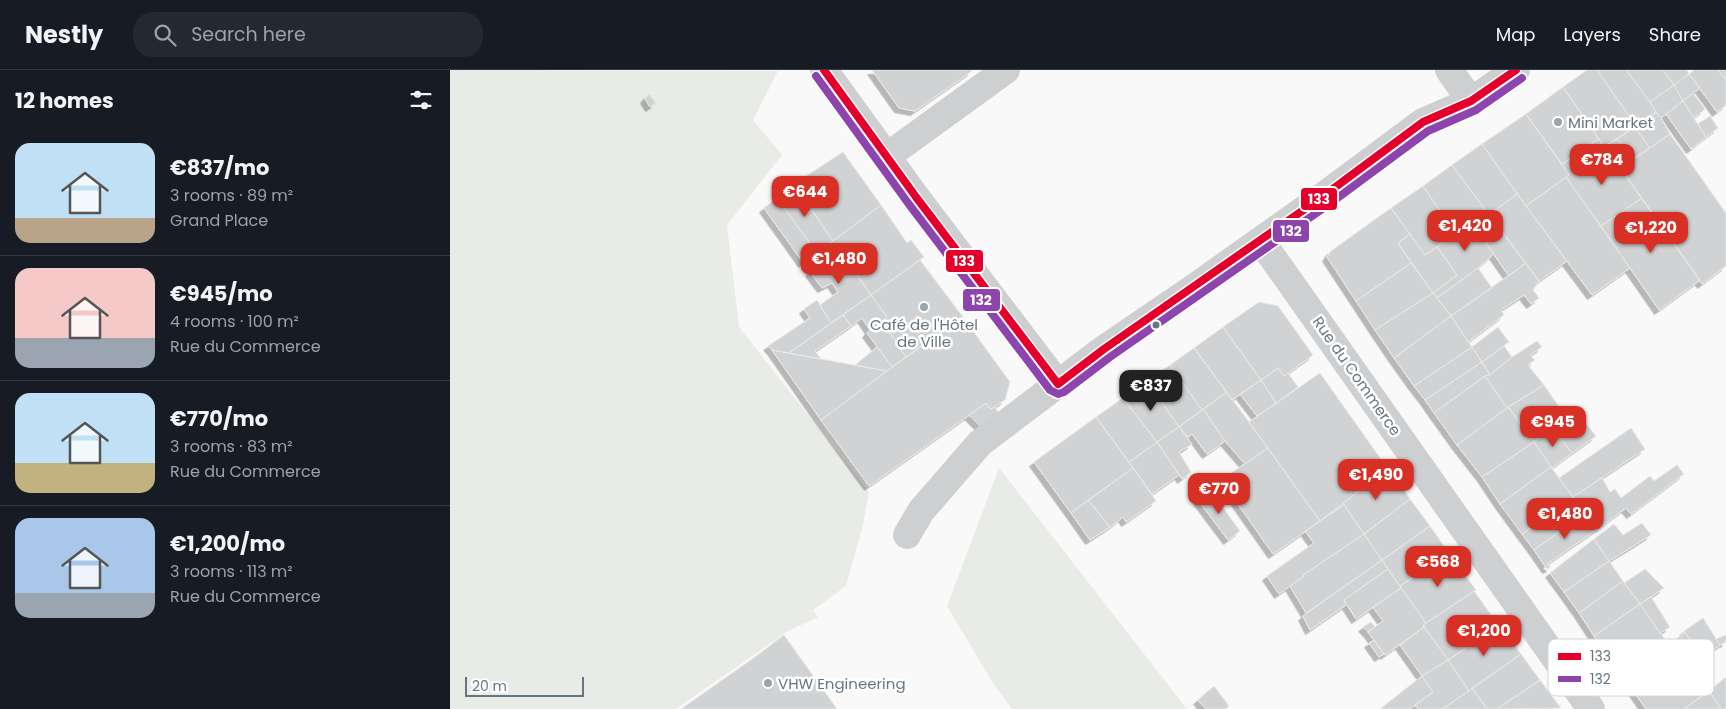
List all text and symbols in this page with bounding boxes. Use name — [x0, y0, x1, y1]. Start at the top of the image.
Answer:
search box — [133, 12, 483, 57]
text: Nestly — [25, 18, 103, 51]
icon: search — [151, 21, 179, 49]
text: Search here — [191, 21, 306, 48]
text: Map — [1496, 22, 1536, 47]
text: Layers — [1564, 22, 1621, 47]
text: Share — [1649, 22, 1701, 47]
text: 12 homes — [15, 86, 114, 115]
icon: filters — [407, 86, 435, 114]
place label: Mini Market — [1568, 112, 1653, 133]
marker: Mini Market — [1552, 116, 1564, 128]
pin: €784 — [1572, 144, 1632, 186]
text: €784 — [1581, 148, 1623, 171]
text: €837/mo — [170, 153, 269, 182]
icon: home — [55, 163, 115, 223]
pin: €644 — [775, 176, 835, 218]
text: €644 — [783, 180, 827, 203]
text: 3 rooms · 89 m² — [170, 184, 293, 207]
line badge: 133 — [1300, 187, 1338, 211]
text: 133 — [1308, 189, 1330, 209]
text: Grand Place — [170, 209, 268, 232]
pin: €1,420 — [1424, 210, 1506, 252]
pin: €1,220 — [1610, 212, 1692, 254]
text: €1,420 — [1438, 214, 1492, 237]
text: €1,220 — [1625, 216, 1677, 239]
line badge: 132 — [1272, 219, 1310, 243]
text: 132 — [1280, 221, 1302, 241]
pin: €1,480 — [798, 242, 880, 285]
text: €1,480 — [812, 247, 866, 270]
line badge: 133 — [945, 249, 984, 273]
text: 133 — [953, 251, 975, 271]
text: €945/mo — [170, 279, 273, 308]
icon: home — [55, 288, 115, 348]
line badge: 132 — [962, 288, 1001, 312]
text: 132 — [970, 290, 992, 310]
marker: Café de l'Hôtel de Ville — [918, 301, 930, 313]
text: 4 rooms · 100 m² — [170, 310, 299, 333]
street label: Rue du Commerce — [1308, 312, 1406, 440]
place label: Café de l'Hôtel de Ville — [870, 314, 978, 352]
unlabelled marker — [1151, 320, 1161, 330]
text: Rue du Commerce — [170, 335, 321, 358]
pin: €837 — [1121, 370, 1181, 412]
text: €837 — [1130, 374, 1172, 397]
text: €770/mo — [170, 404, 268, 433]
pin: €945 — [1523, 406, 1583, 448]
text: €945 — [1531, 410, 1575, 433]
icon: home — [55, 413, 115, 473]
text: 3 rooms · 83 m² — [170, 435, 292, 458]
pin: €1,490 — [1335, 458, 1417, 501]
text: Rue du Commerce — [170, 460, 321, 483]
text: €1,490 — [1349, 463, 1403, 486]
pin: €770 — [1189, 472, 1249, 515]
text: €770 — [1199, 477, 1239, 500]
pin: €1,480 — [1524, 498, 1606, 540]
text: €1,480 — [1538, 502, 1592, 525]
text: €1,200/mo — [170, 529, 285, 558]
icon: home — [55, 538, 115, 598]
pin: €568 — [1408, 546, 1468, 588]
text: €568 — [1416, 550, 1460, 573]
text: 3 rooms · 113 m² — [170, 560, 293, 583]
text: Rue du Commerce — [170, 585, 321, 608]
pin: €1,200 — [1443, 614, 1525, 657]
text: €1,200 — [1457, 619, 1511, 642]
legend — [1548, 639, 1714, 696]
text: 133 — [1590, 646, 1611, 666]
text: 132 — [1590, 669, 1611, 689]
place label: VHW Engineering — [778, 673, 906, 694]
scale bar — [465, 674, 584, 697]
text: 20 m — [472, 676, 507, 696]
marker: VHW Engineering — [762, 677, 774, 689]

